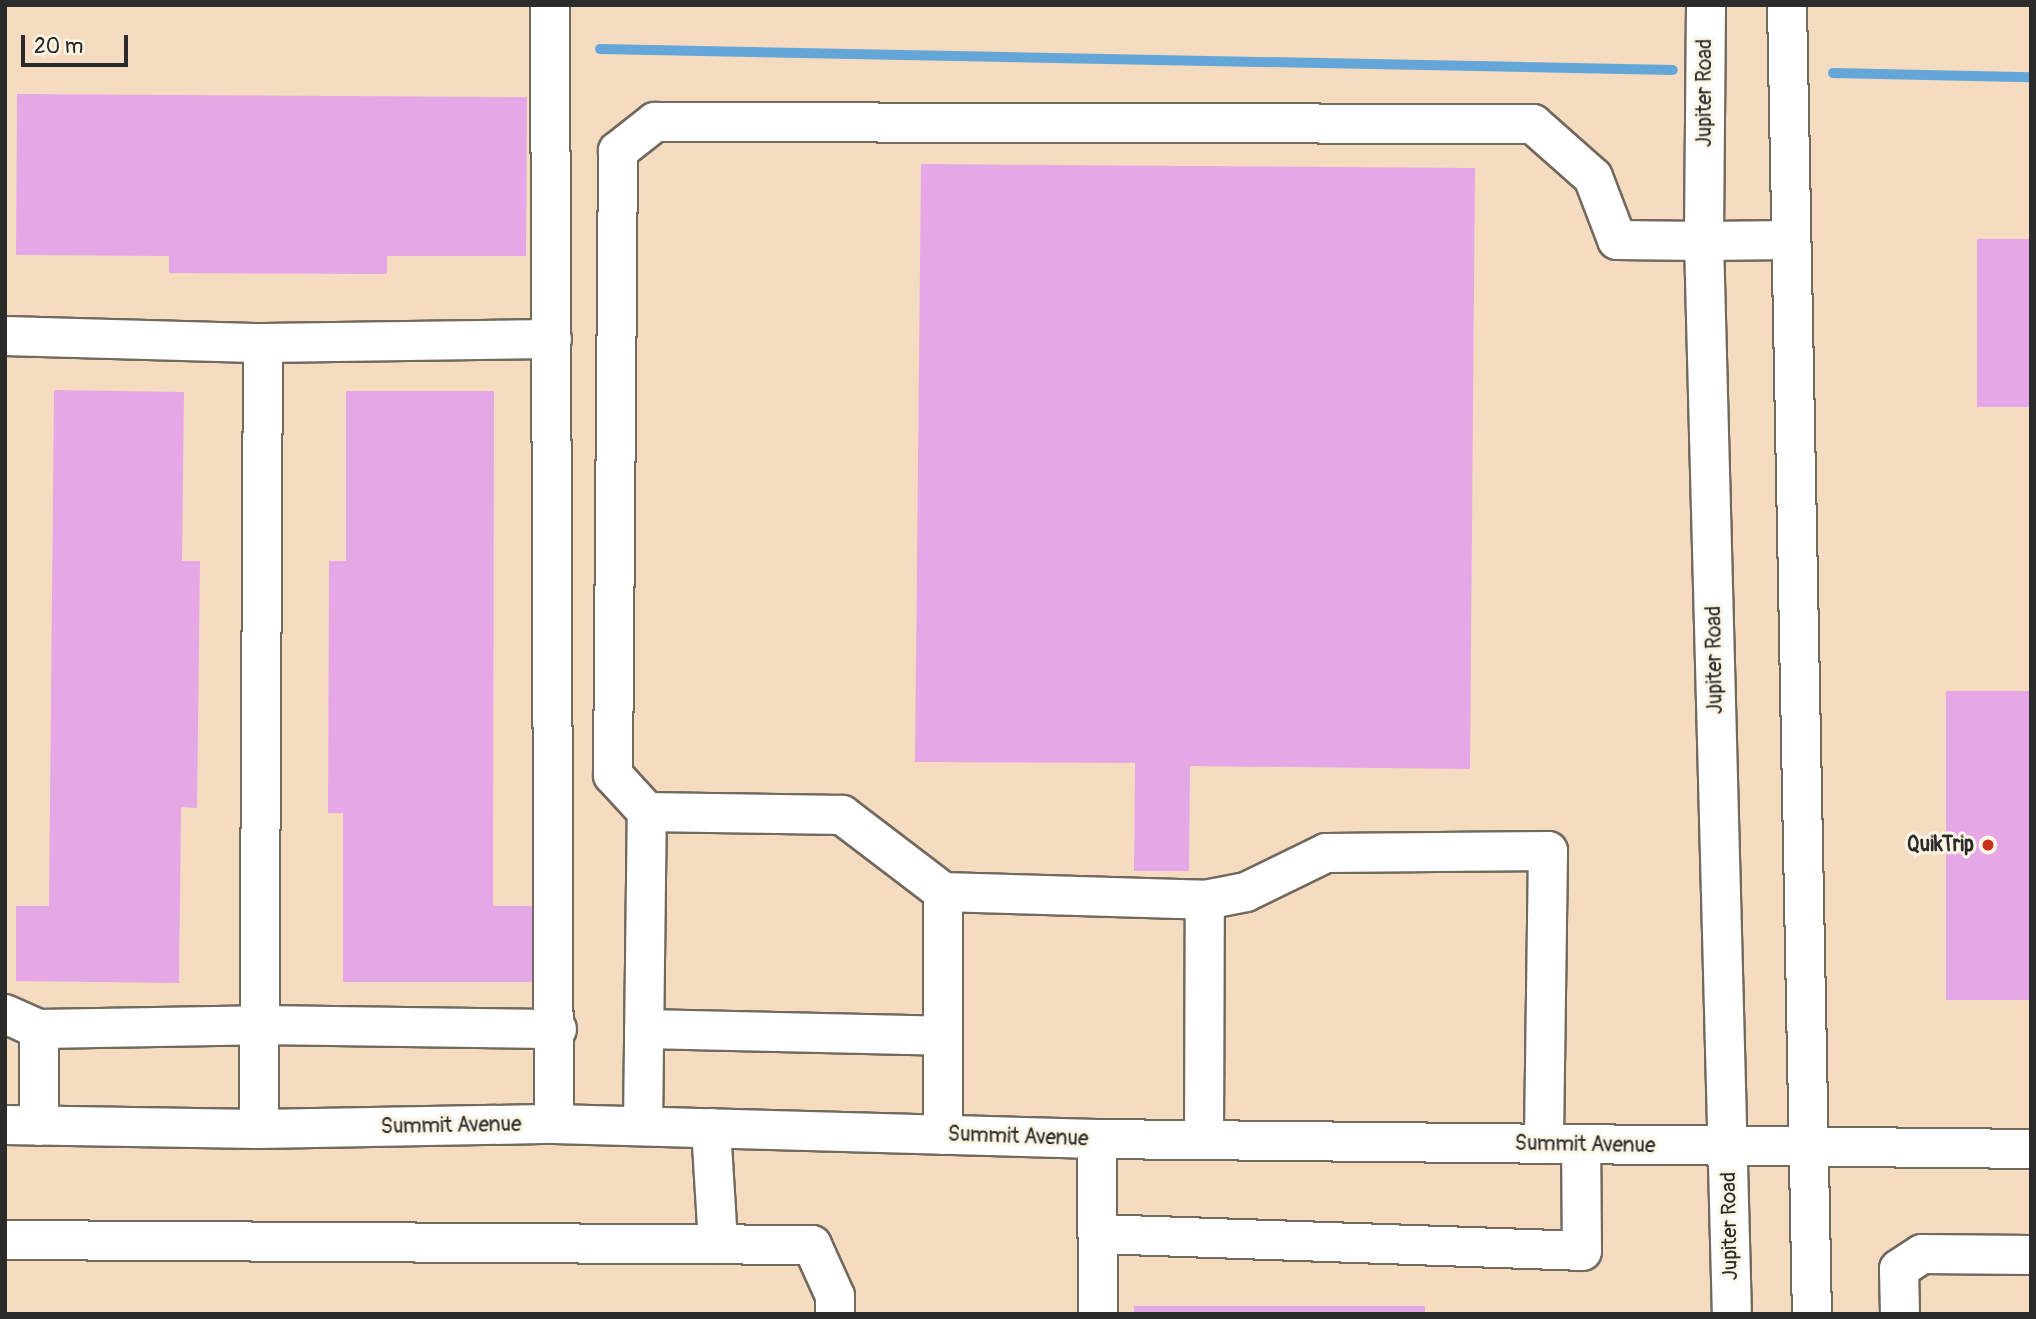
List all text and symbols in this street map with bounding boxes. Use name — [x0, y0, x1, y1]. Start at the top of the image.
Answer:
scale bar — [24, 21, 131, 65]
text: 20 m — [34, 33, 83, 60]
street label: Jupiter Road — [1692, 39, 1718, 147]
street label: Jupiter Road — [1701, 605, 1729, 715]
place label: QuikTrip — [1907, 832, 1974, 858]
marker: QuikTrip — [1980, 837, 1996, 853]
street label: Summit Avenue — [380, 1112, 522, 1140]
street label: Summit Avenue — [947, 1122, 1089, 1152]
street label: Summit Avenue — [1514, 1131, 1656, 1159]
street label: Jupiter Road — [1716, 1171, 1744, 1281]

